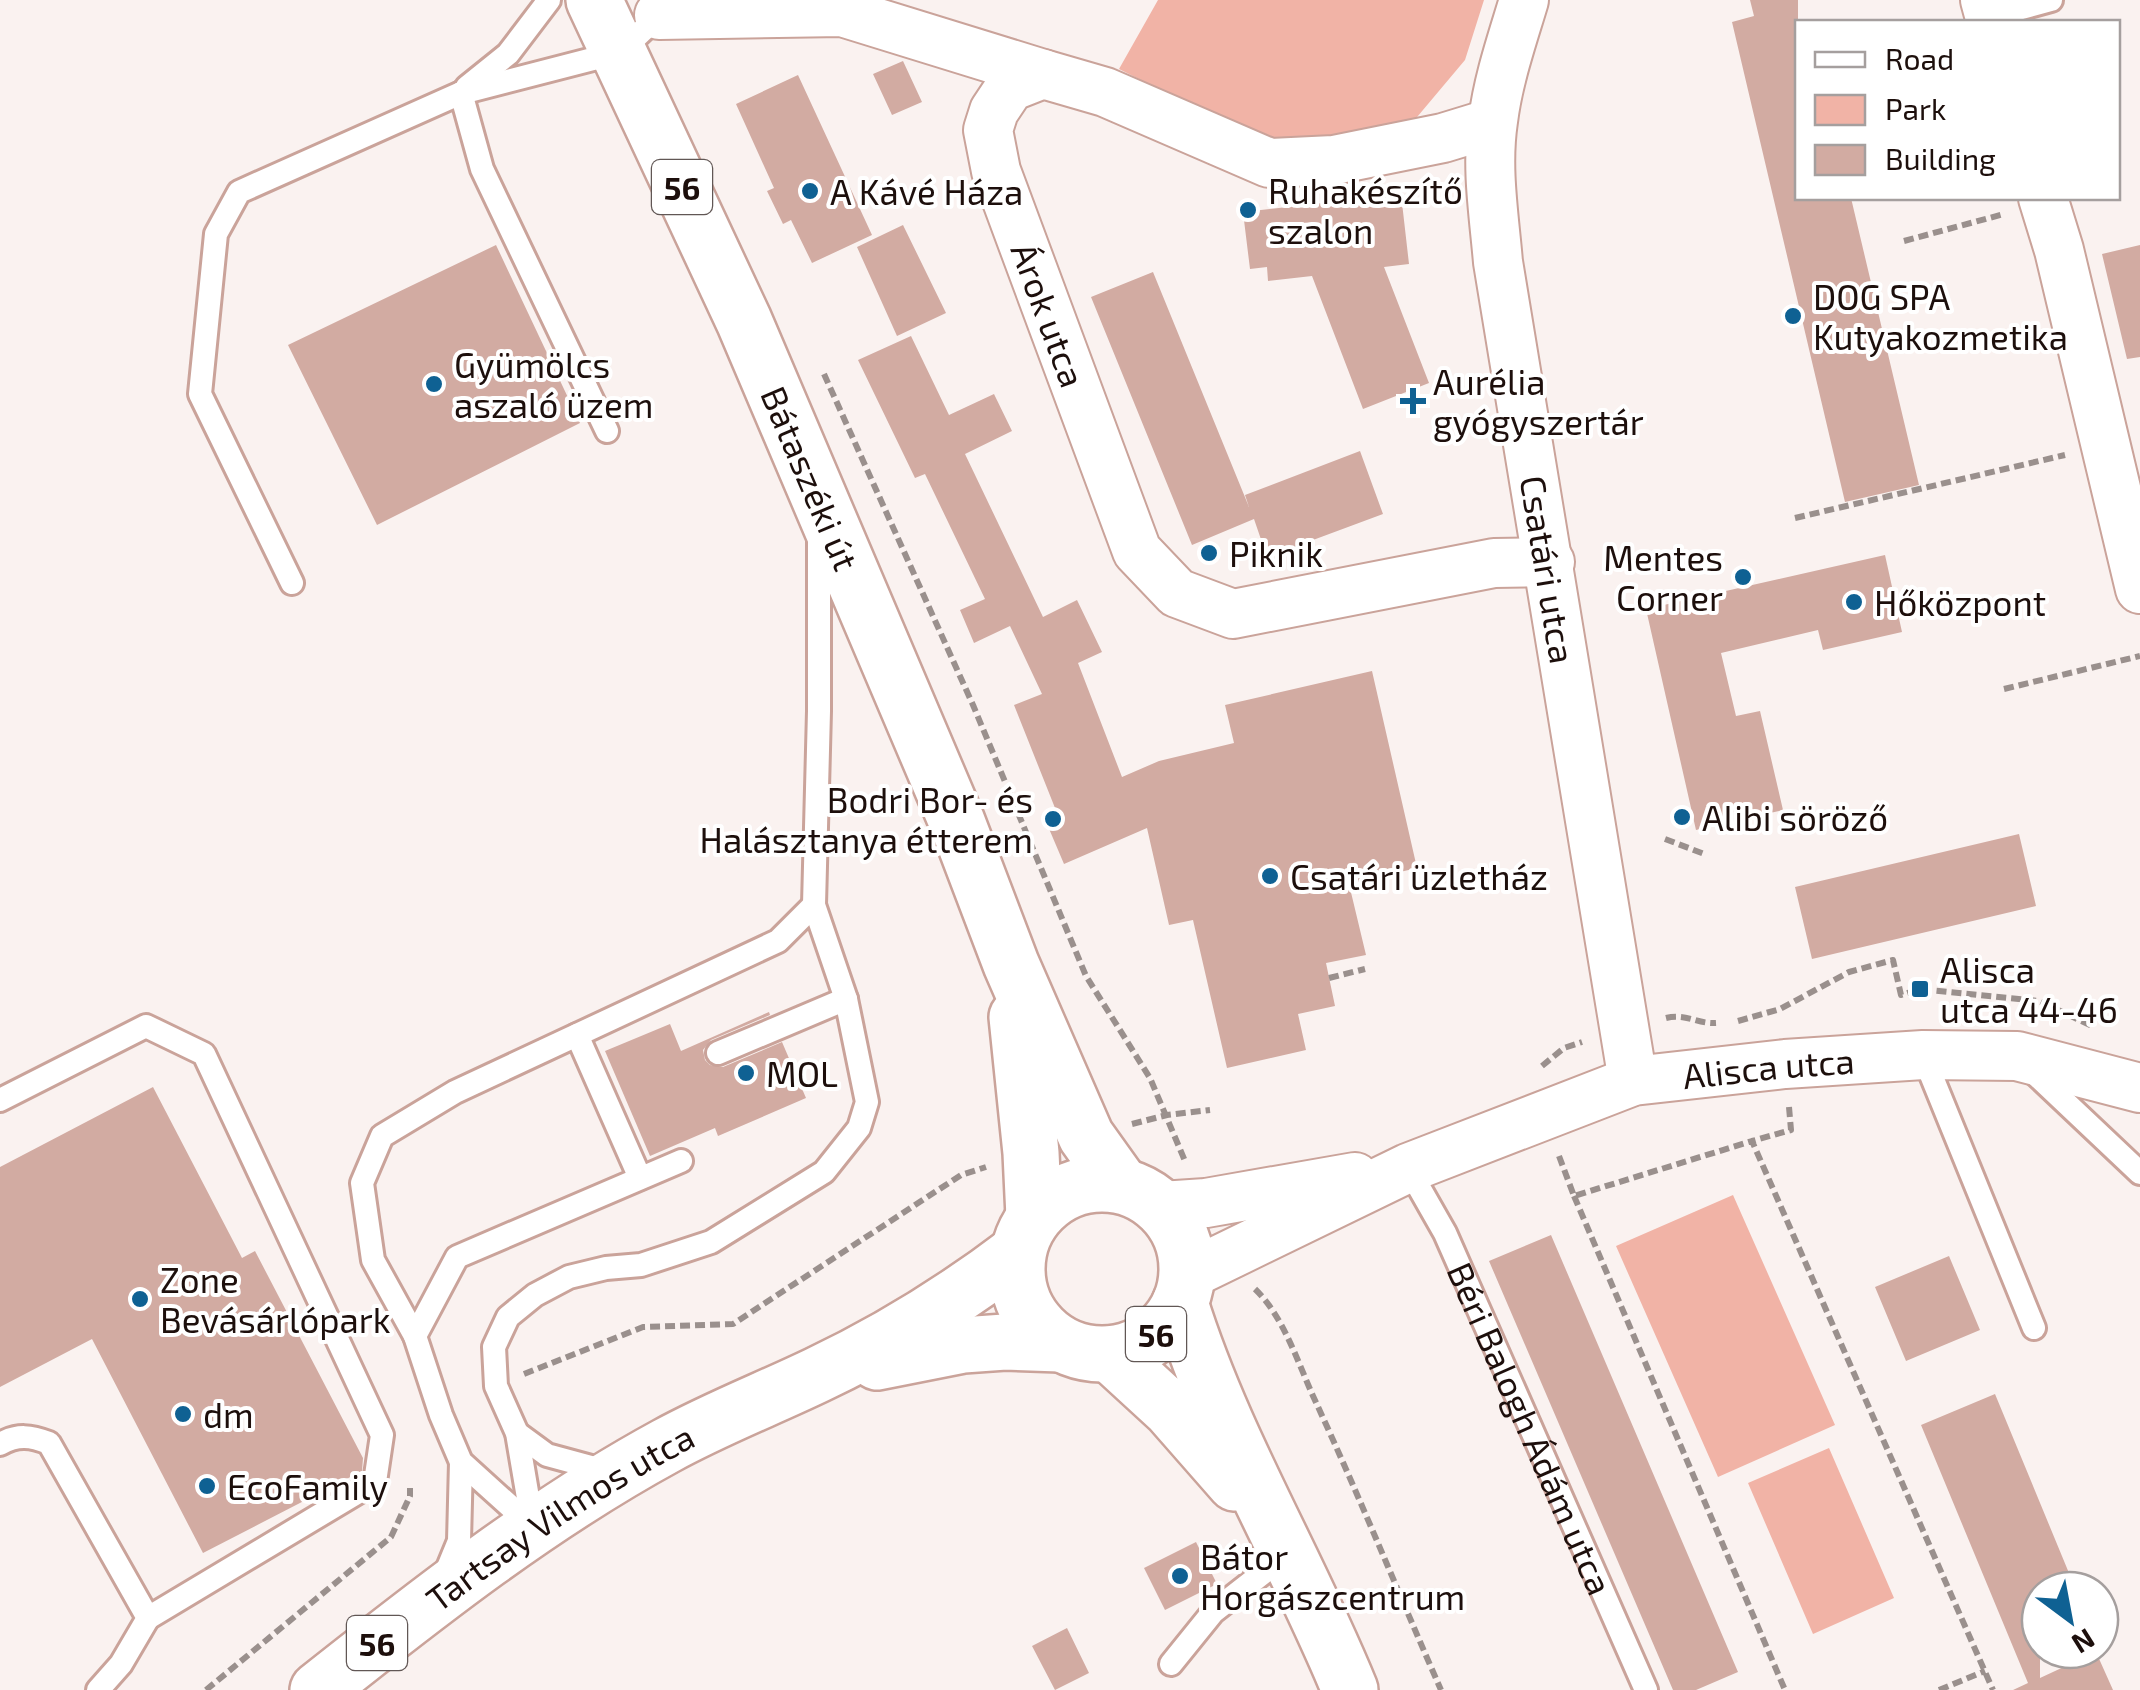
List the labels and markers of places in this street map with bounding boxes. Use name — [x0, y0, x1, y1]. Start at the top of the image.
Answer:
place label: Ruhakészítő szalon — [1268, 169, 1463, 251]
place label: A Kávé Háza — [830, 170, 1023, 212]
marker: A Kávé Háza — [799, 180, 821, 202]
marker: Ruhakészítő szalon — [1237, 199, 1259, 221]
place label: DOG SPA Kutyakozmetika — [1813, 275, 2068, 357]
marker: DOG SPA Kutyakozmetika — [1782, 305, 1804, 327]
place label: Gyümölcs aszaló üzem — [454, 343, 653, 425]
place label: Aurélia gyógyszertár — [1433, 360, 1644, 442]
marker: Gyümölcs aszaló üzem — [423, 373, 445, 395]
marker: Aurélia gyógyszertár — [1402, 390, 1424, 412]
place label: Piknik — [1229, 532, 1323, 574]
place label: Mentes Corner — [1603, 536, 1723, 618]
marker: Piknik — [1198, 542, 1220, 564]
marker: Mentes Corner — [1732, 566, 1754, 588]
place label: Hőközpont — [1874, 581, 2046, 623]
marker: Hőközpont — [1843, 591, 1865, 613]
place label: Bodri Bor- és Halásztanya étterem — [700, 778, 1033, 860]
place label: Alibi söröző — [1702, 796, 1888, 838]
marker: Alibi söröző — [1671, 806, 1693, 828]
marker: Bodri Bor- és Halásztanya étterem — [1042, 808, 1064, 830]
place label: Csatári üzletház — [1290, 855, 1548, 897]
marker: Csatári üzletház — [1259, 865, 1281, 887]
place label: Alisca utca 44-46 — [1940, 948, 2118, 1030]
marker: Alisca utca 44-46 — [1909, 978, 1931, 1000]
place label: MOL — [766, 1052, 838, 1094]
marker: MOL — [735, 1062, 757, 1084]
place label: Zone Bevásárlópark — [160, 1258, 391, 1340]
marker: Zone Bevásárlópark — [129, 1288, 151, 1310]
place label: dm — [203, 1393, 254, 1435]
marker: dm — [172, 1403, 194, 1425]
place label: EcoFamily — [227, 1465, 388, 1507]
marker: EcoFamily — [196, 1475, 218, 1497]
place label: Bátor Horgászcentrum — [1200, 1535, 1465, 1617]
marker: Bátor Horgászcentrum — [1169, 1565, 1191, 1587]

